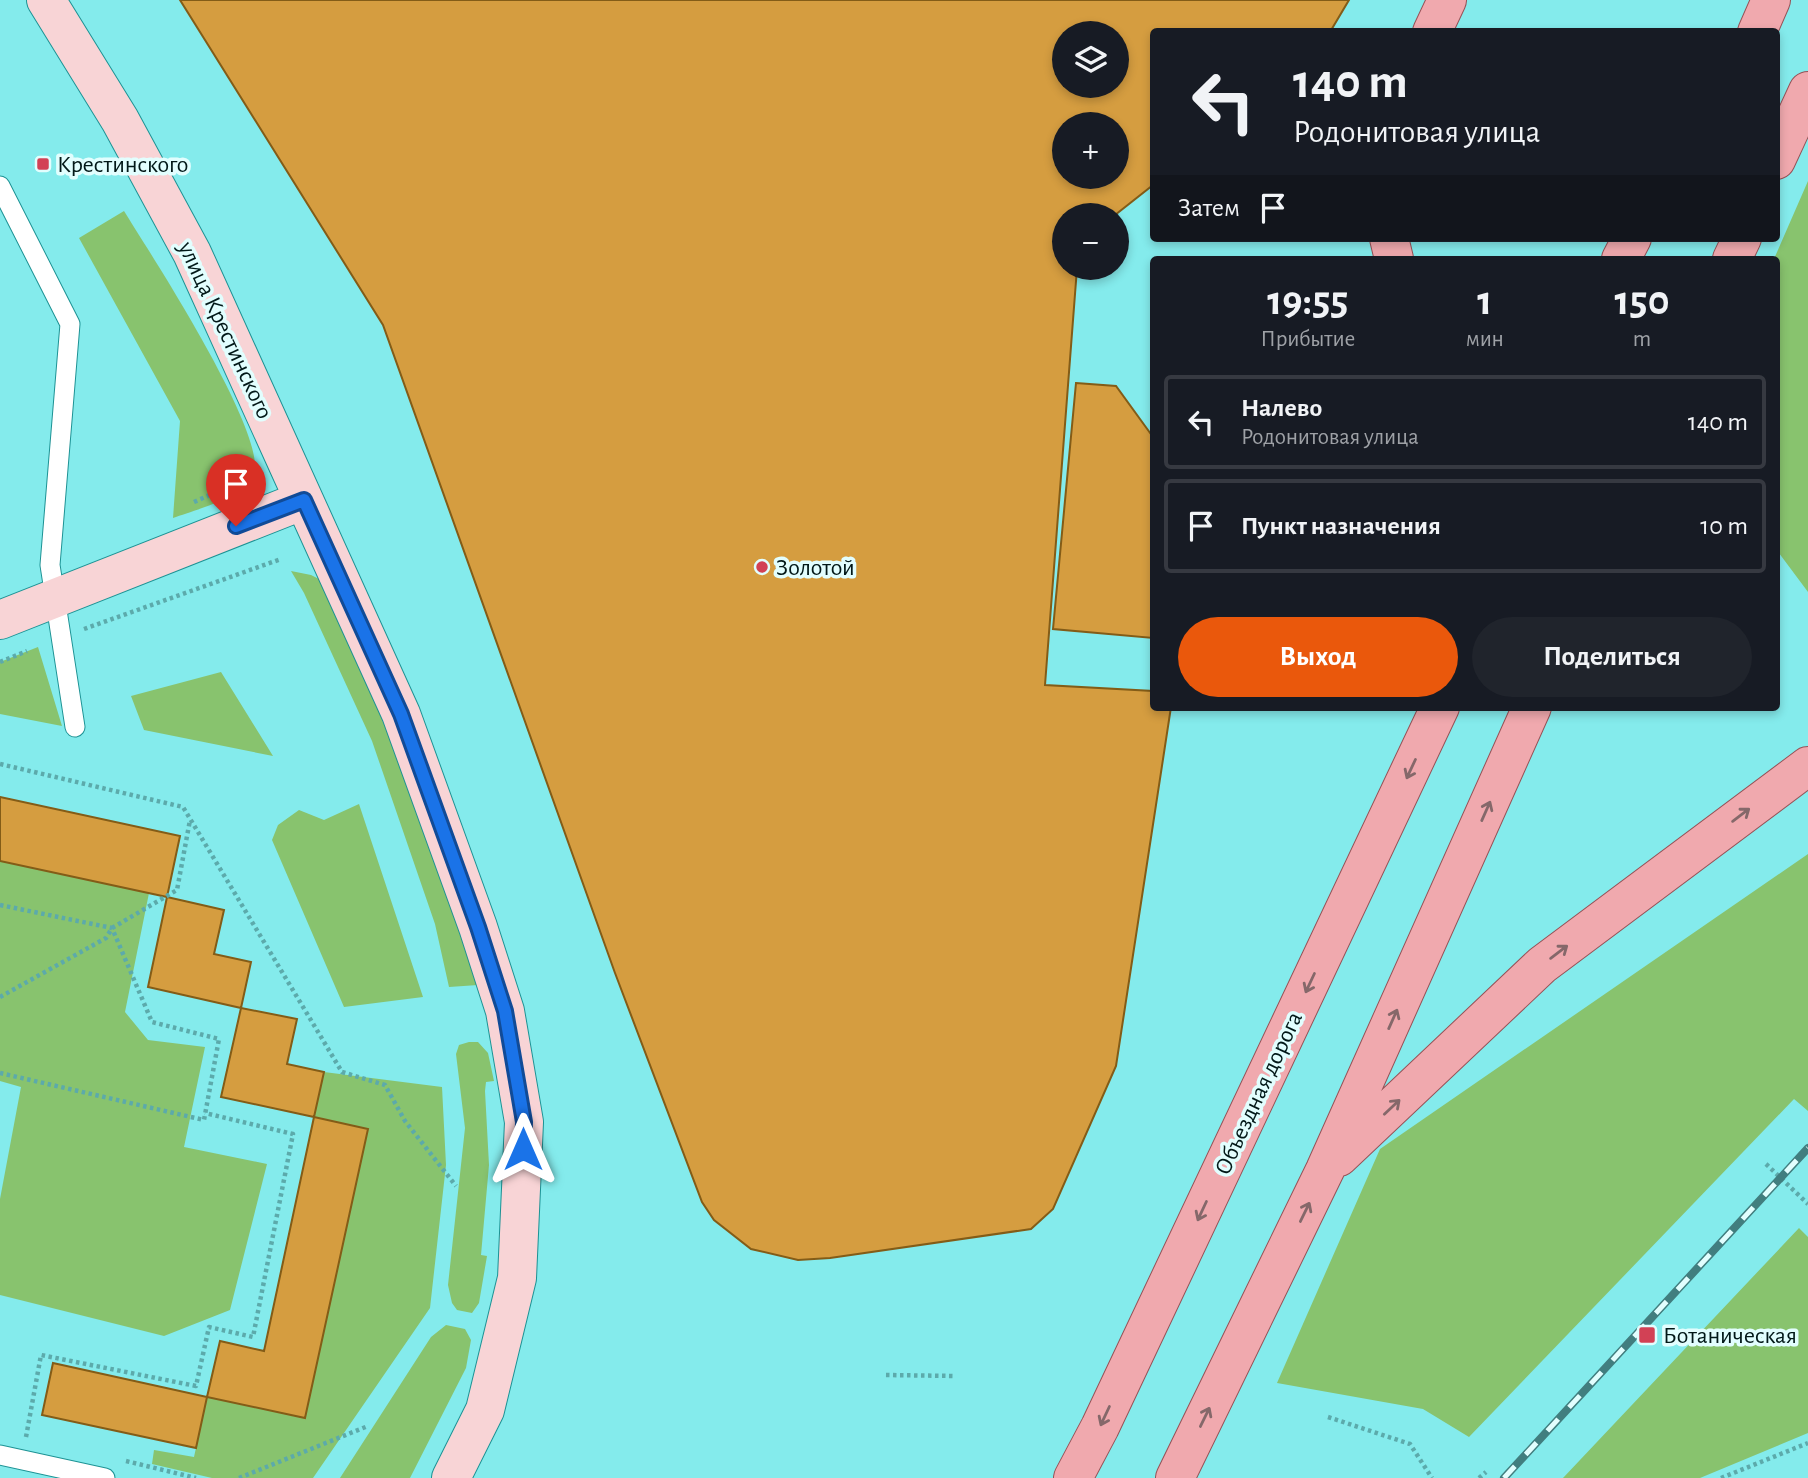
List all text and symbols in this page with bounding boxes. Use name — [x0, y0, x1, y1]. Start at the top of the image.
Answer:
map controls — [1052, 21, 1129, 280]
button: layers — [1052, 21, 1129, 98]
icon: left — [1178, 56, 1269, 147]
text: 140 m — [1293, 58, 1408, 107]
button: + — [1052, 112, 1129, 189]
text: Родонитовая улица — [1293, 116, 1541, 148]
place label: Крестинского — [57, 153, 188, 177]
marker: Крестинского — [35, 156, 51, 172]
icon: arrive — [1254, 189, 1292, 227]
text: Затем — [1178, 195, 1240, 221]
button: − — [1052, 203, 1129, 280]
street label: улица Крестинского — [173, 237, 277, 423]
text: 19:55 — [1267, 280, 1349, 322]
text: 1 — [1477, 280, 1492, 322]
text: 150 — [1614, 280, 1670, 322]
text: Прибытие — [1260, 328, 1355, 351]
text: мин — [1466, 328, 1504, 351]
text: m — [1633, 328, 1651, 351]
text: Налево — [1241, 395, 1322, 421]
icon: left — [1182, 403, 1220, 441]
text: 140 m — [1688, 409, 1748, 435]
text: Родонитовая улица — [1241, 426, 1419, 449]
pin — [206, 454, 266, 526]
icon: arrive — [217, 465, 255, 503]
icon: arrive — [1182, 507, 1220, 545]
text: Пункт назначения — [1241, 513, 1441, 539]
text: 10 m — [1700, 513, 1748, 539]
place label: Золотой — [776, 556, 855, 580]
marker: Золотой — [754, 559, 770, 575]
button: Выход — [1178, 617, 1458, 697]
button: Поделиться — [1472, 617, 1752, 697]
one-way arrow — [1404, 758, 1417, 779]
one-way arrow — [1480, 801, 1493, 822]
one-way arrow — [1731, 808, 1750, 823]
one-way arrow — [1549, 945, 1568, 959]
one-way arrow — [1303, 972, 1316, 993]
street label: Объездная дорога — [1211, 1008, 1307, 1179]
one-way arrow — [1387, 1008, 1400, 1030]
one-way arrow — [1384, 1098, 1401, 1115]
position arrow — [486, 1112, 560, 1186]
one-way arrow — [1195, 1200, 1209, 1221]
one-way arrow — [1298, 1202, 1312, 1223]
place label: Ботаническая — [1663, 1324, 1797, 1348]
marker: Ботаническая — [1637, 1325, 1657, 1345]
one-way arrow — [1098, 1405, 1112, 1426]
one-way arrow — [1199, 1407, 1213, 1428]

